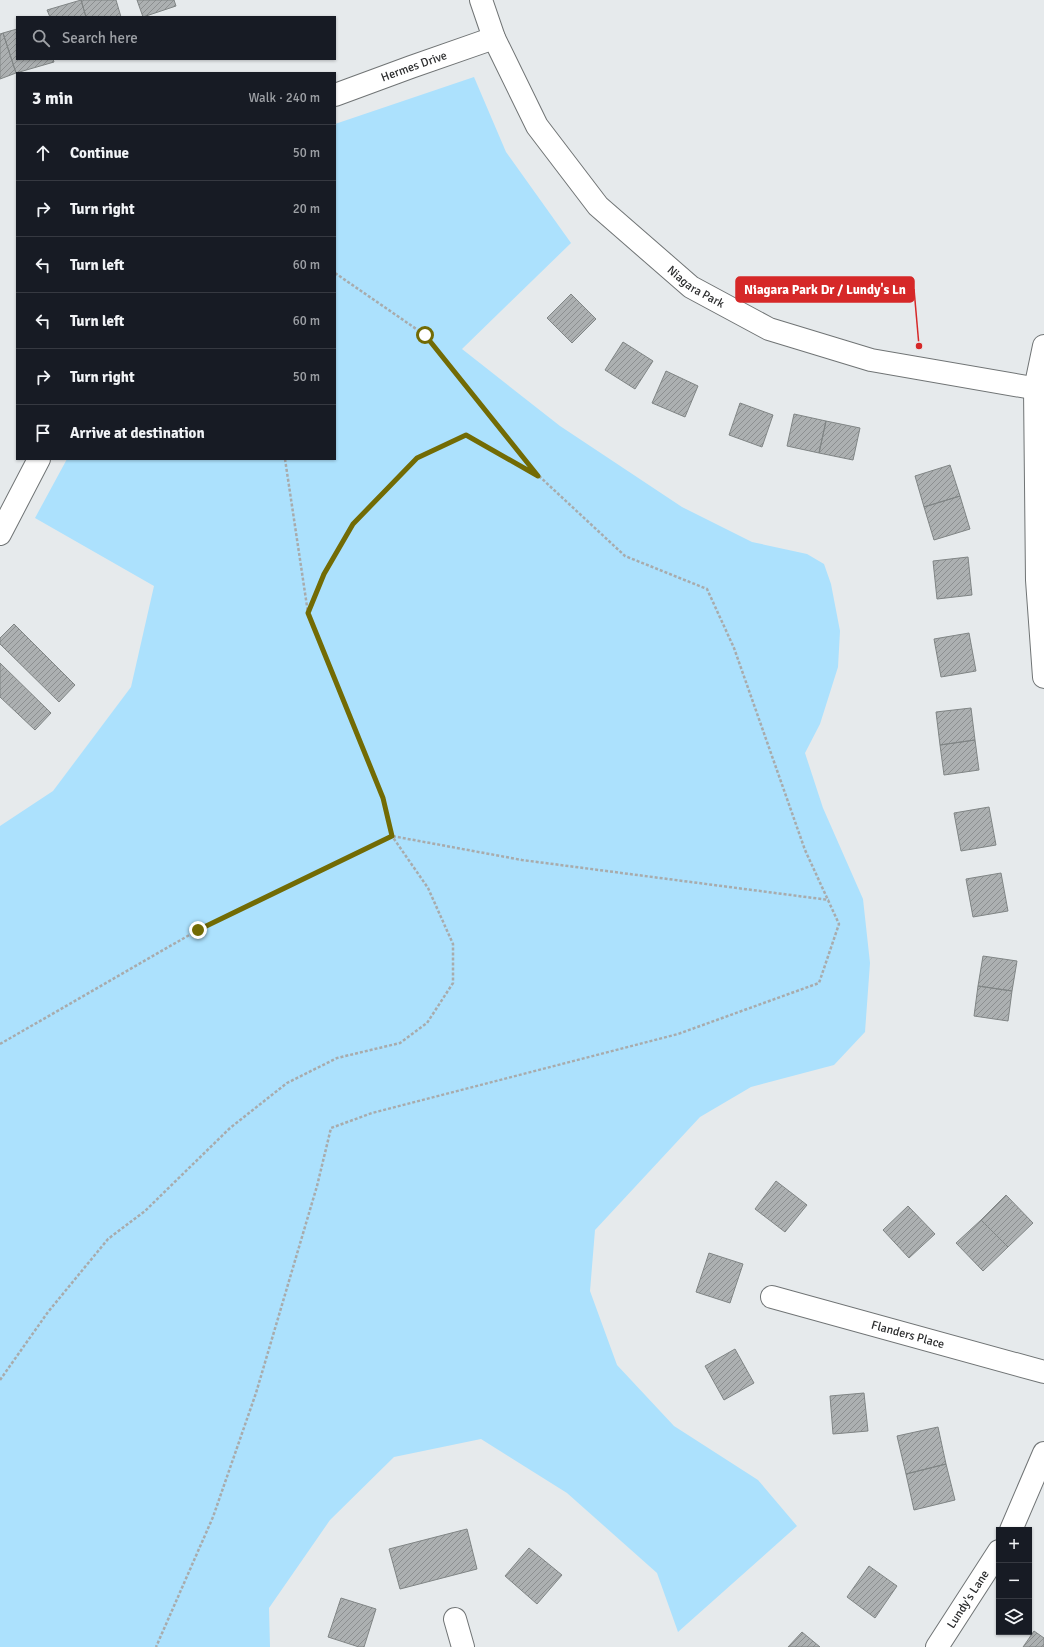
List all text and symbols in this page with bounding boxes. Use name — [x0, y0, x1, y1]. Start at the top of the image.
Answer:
search box — [16, 16, 336, 60]
icon: search — [30, 27, 52, 49]
text: Search here — [62, 29, 138, 47]
street label: Hermes Drive — [379, 48, 449, 85]
text: 3 min — [32, 88, 73, 109]
text: Walk · 240 m — [249, 90, 320, 106]
icon: ahead — [32, 142, 54, 164]
text: Continue — [70, 144, 129, 162]
text: 50 m — [293, 145, 320, 161]
icon: right — [32, 198, 54, 220]
text: Turn right — [70, 200, 135, 218]
text: 20 m — [293, 201, 320, 217]
icon: left — [32, 254, 54, 276]
text: Turn left — [70, 256, 124, 274]
text: 60 m — [293, 257, 320, 273]
street label: Niagara Park — [664, 262, 727, 311]
callout: Niagara Park Dr / Lundy's Ln — [736, 277, 914, 302]
text: Niagara Park Dr / Lundy's Ln — [744, 282, 906, 298]
icon: left — [32, 310, 54, 332]
text: Turn left — [70, 312, 124, 330]
text: 60 m — [293, 313, 320, 329]
route start — [416, 326, 434, 344]
icon: right — [32, 366, 54, 388]
text: Turn right — [70, 368, 135, 386]
text: 50 m — [293, 369, 320, 385]
icon: arrive — [32, 422, 54, 444]
text: Arrive at destination — [70, 424, 205, 442]
route end — [189, 921, 207, 939]
street label: Flanders Place — [870, 1317, 946, 1352]
map controls — [996, 1527, 1032, 1635]
button: + — [996, 1527, 1032, 1563]
button: − — [996, 1563, 1032, 1599]
street label: Lundy's Lane — [944, 1567, 992, 1631]
button: layers — [996, 1599, 1032, 1635]

